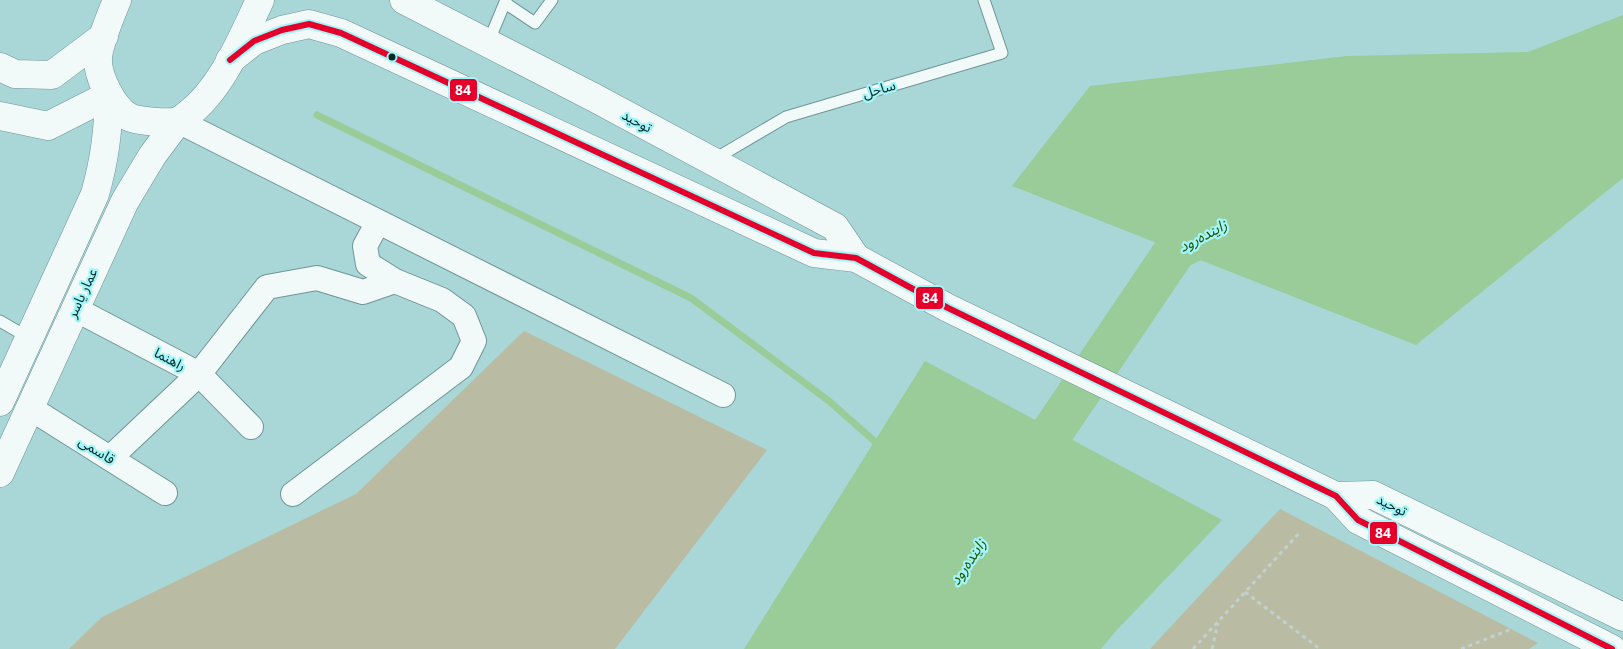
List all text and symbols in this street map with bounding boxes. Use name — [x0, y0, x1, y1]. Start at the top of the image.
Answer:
unlabelled marker — [387, 52, 397, 62]
street label: ساحل — [860, 75, 898, 102]
line badge: 84 — [449, 78, 478, 102]
text: 84 — [455, 80, 471, 99]
street label: توحید — [619, 105, 656, 136]
water label: زاینده‌رود — [1175, 214, 1231, 256]
street label: عمار یاسر — [61, 265, 101, 322]
line badge: 84 — [915, 286, 944, 310]
text: 84 — [922, 288, 938, 307]
street label: راهنما — [151, 342, 189, 375]
street label: قاسمی — [75, 431, 119, 468]
street label: توحید — [1374, 489, 1411, 520]
line badge: 84 — [1369, 521, 1398, 545]
text: 84 — [1375, 523, 1391, 542]
water label: زاینده‌رود — [944, 534, 990, 588]

